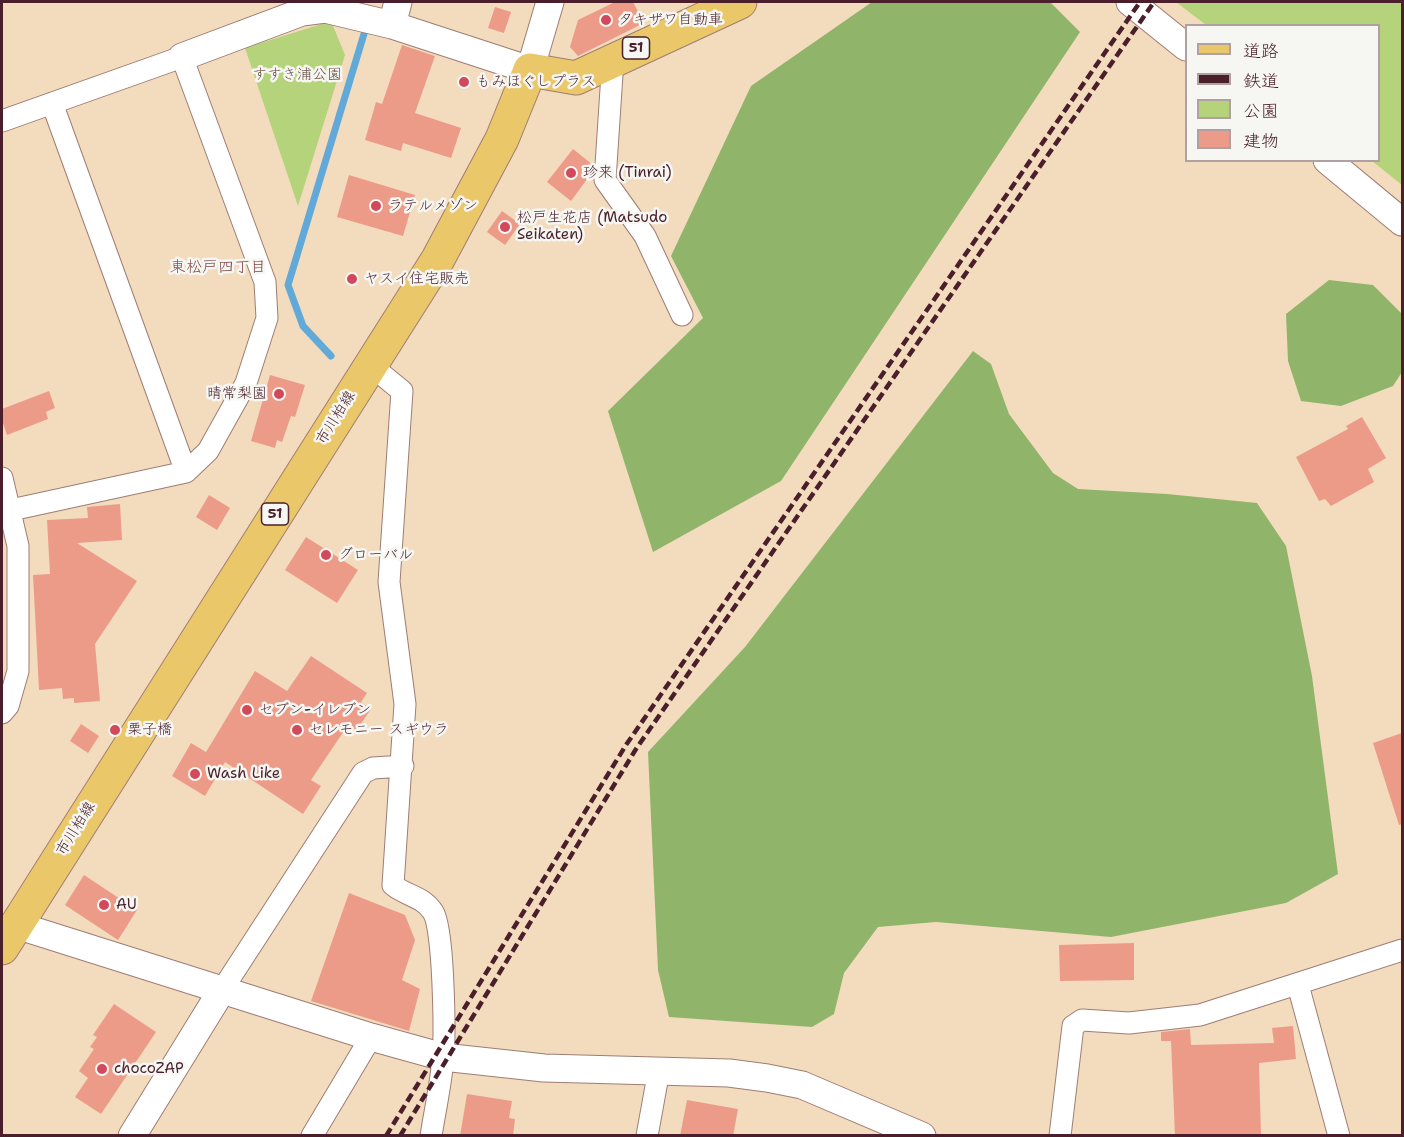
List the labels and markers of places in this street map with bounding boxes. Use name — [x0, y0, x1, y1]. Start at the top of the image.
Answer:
place label: タキザワ自動車 — [618, 11, 723, 29]
marker: タキザワ自動車 — [599, 13, 613, 27]
place label: もみほぐしプラス — [476, 73, 596, 91]
marker: もみほぐしプラス — [457, 75, 471, 89]
place label: 珍来 (Tinrai) — [583, 164, 672, 182]
marker: 珍来 (Tinrai) — [564, 166, 578, 180]
place label: ラテルメゾン — [388, 197, 478, 215]
marker: ラテルメゾン — [369, 199, 383, 213]
place label: 松戸生花店 (Matsudo Seikaten) — [517, 209, 667, 244]
marker: 松戸生花店 (Matsudo Seikaten) — [498, 220, 512, 234]
place label: ヤスイ住宅販売 — [364, 270, 469, 288]
marker: ヤスイ住宅販売 — [345, 272, 359, 286]
place label: 晴常梨園 — [207, 385, 267, 403]
marker: 晴常梨園 — [272, 387, 286, 401]
place label: グローバル — [338, 546, 413, 564]
marker: グローバル — [319, 548, 333, 562]
place label: セブン-イレブン — [259, 701, 371, 719]
marker: セブン-イレブン — [240, 703, 254, 717]
place label: 栗子橋 — [127, 721, 172, 739]
place label: セレモニー スギウラ — [309, 721, 449, 739]
marker: 栗子橋 — [108, 723, 122, 737]
marker: セレモニー スギウラ — [290, 723, 304, 737]
place label: Wash Like — [207, 765, 280, 783]
marker: Wash Like — [188, 767, 202, 781]
place label: AU — [116, 896, 137, 914]
marker: AU — [97, 898, 111, 912]
place label: chocoZAP — [114, 1060, 184, 1078]
marker: chocoZAP — [95, 1062, 109, 1076]

